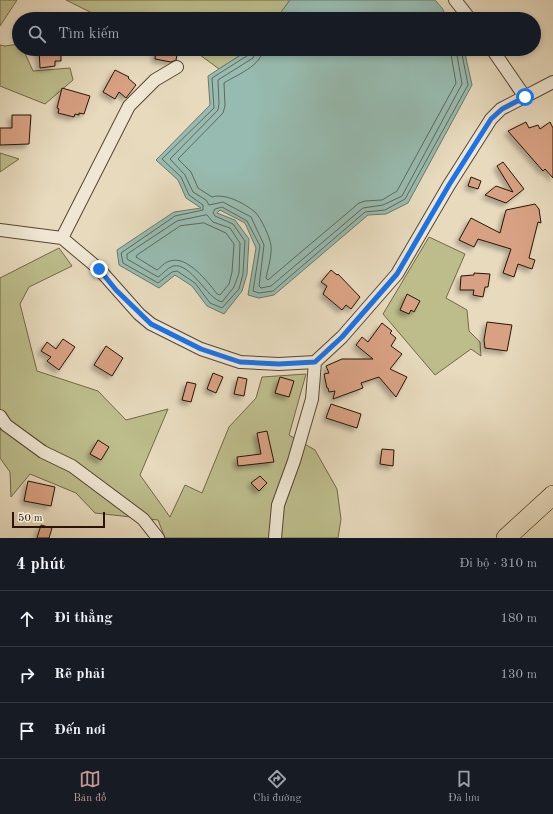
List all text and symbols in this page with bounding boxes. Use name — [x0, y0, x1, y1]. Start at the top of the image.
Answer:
search box — [12, 12, 541, 56]
icon: search — [26, 23, 48, 45]
text: Tìm kiếm — [58, 27, 120, 42]
route start — [516, 88, 534, 106]
route end — [90, 260, 108, 278]
scale bar — [12, 510, 105, 529]
text: 50 m — [18, 513, 43, 524]
text: 4 phút — [16, 556, 65, 573]
text: Đi bộ · 310 m — [459, 557, 537, 570]
icon: ahead — [16, 608, 38, 630]
text: Đi thẳng — [54, 611, 113, 626]
text: 180 m — [500, 612, 537, 625]
icon: right — [16, 664, 38, 686]
text: Rẽ phải — [54, 667, 105, 682]
text: 130 m — [500, 668, 537, 681]
icon: arrive — [16, 720, 38, 742]
text: Đến nơi — [54, 723, 106, 738]
tab: Bản đồ — [73, 768, 107, 806]
tab: Chỉ đường — [253, 768, 301, 806]
tab: Đã lưu — [448, 768, 480, 806]

